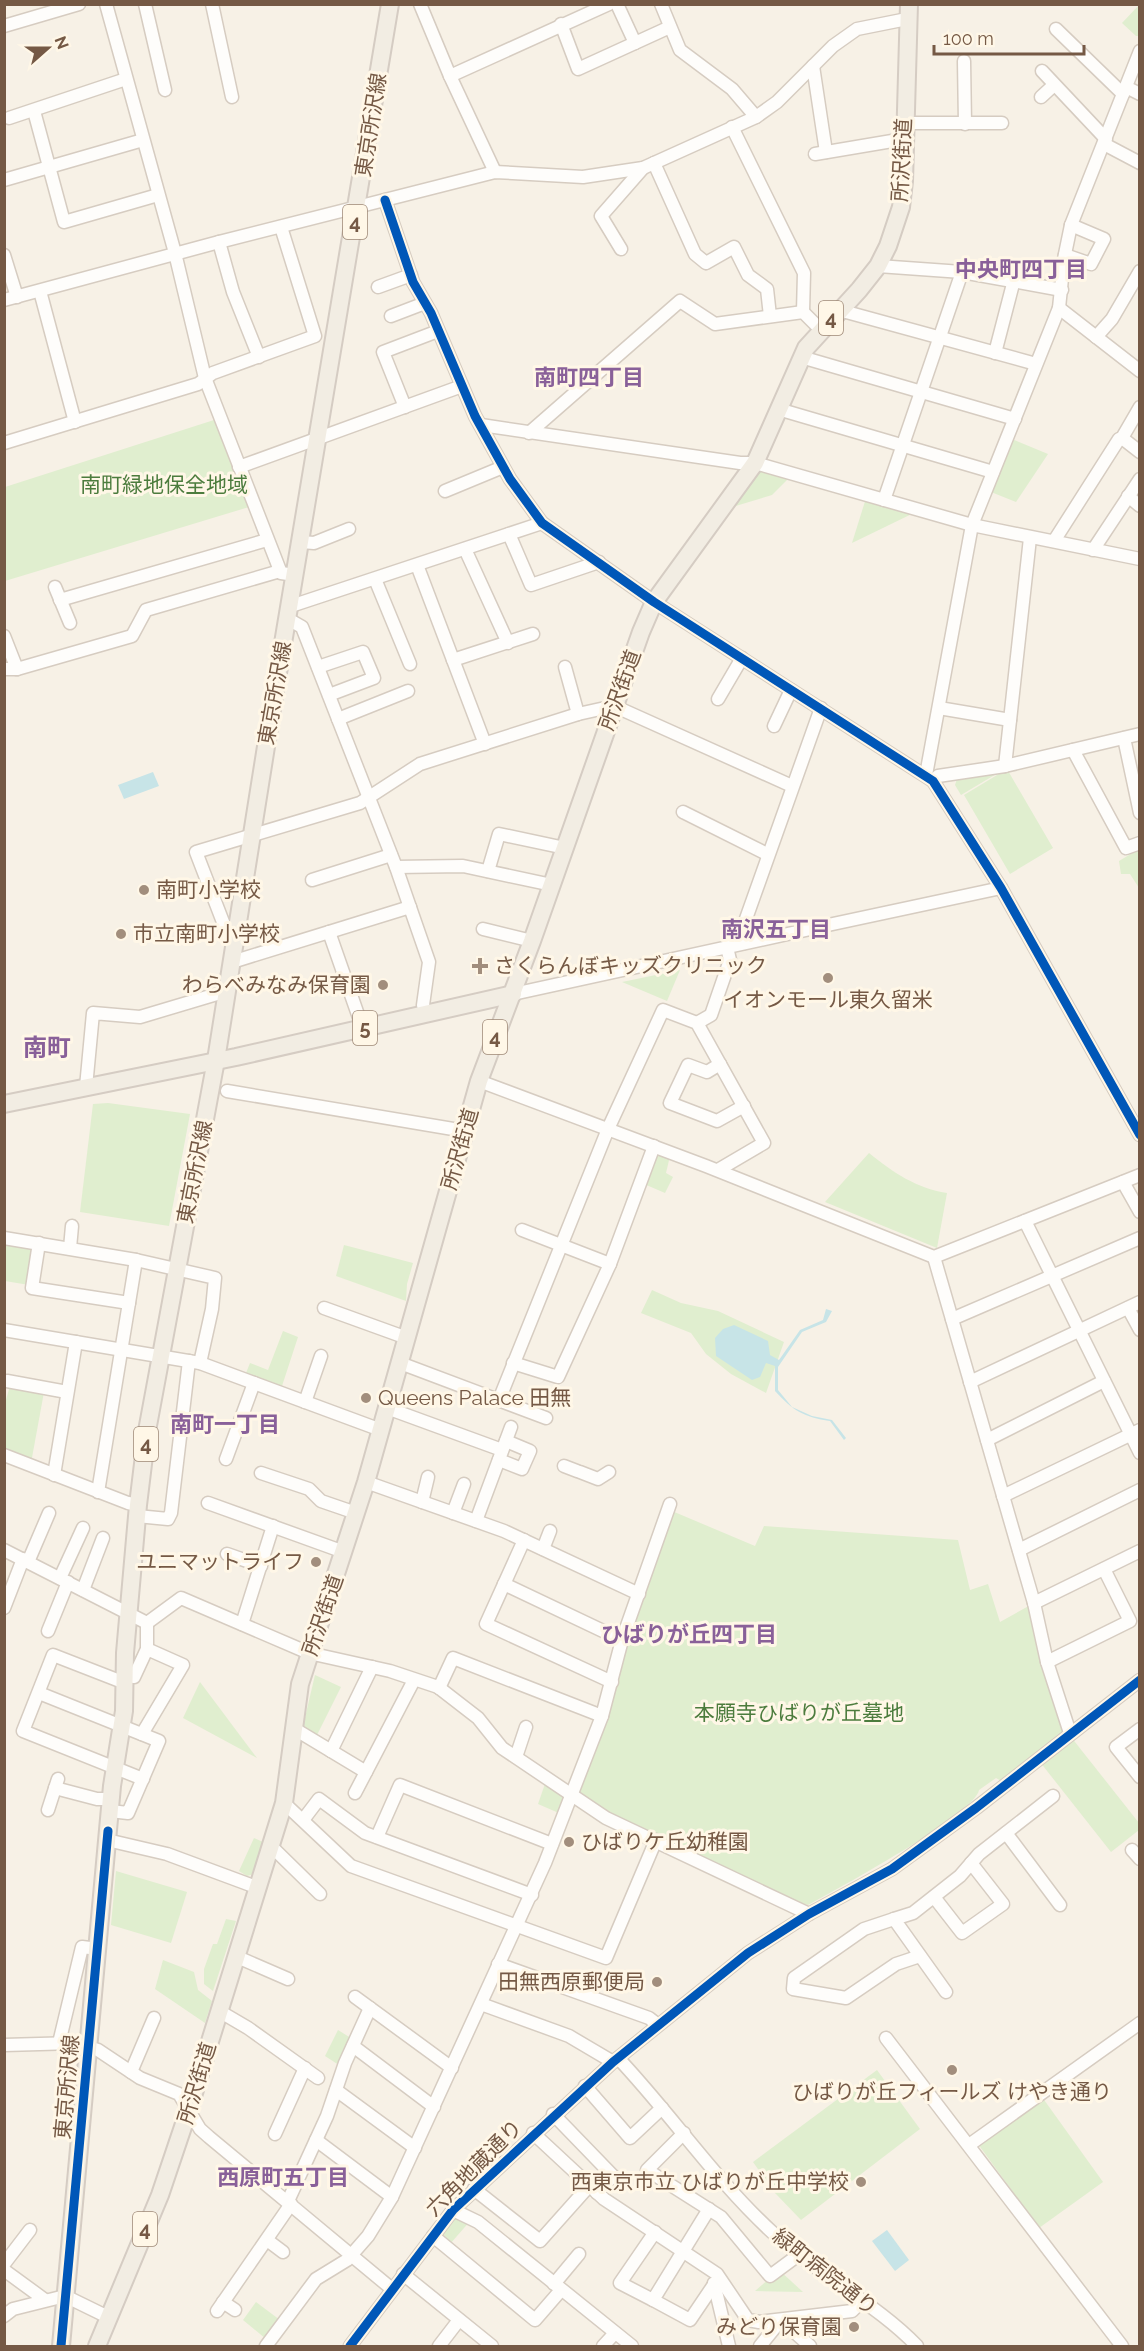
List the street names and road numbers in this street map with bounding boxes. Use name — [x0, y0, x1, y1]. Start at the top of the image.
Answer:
street label: 東京所沢線 — [350, 71, 391, 179]
street label: 所沢街道 — [887, 117, 916, 203]
road number: 4 — [343, 205, 367, 239]
road number: 4 — [819, 301, 843, 335]
street label: 東京所沢線 — [253, 639, 296, 747]
street label: 所沢街道 — [593, 646, 646, 734]
road number: 5 — [353, 1011, 377, 1045]
road number: 4 — [483, 1020, 507, 1054]
street label: 所沢街道 — [436, 1105, 483, 1193]
street label: 東京所沢線 — [172, 1118, 217, 1226]
road number: 4 — [134, 1427, 158, 1461]
street label: 所沢街道 — [297, 1571, 348, 1659]
street label: 東京所沢線 — [49, 2034, 84, 2140]
street label: 所沢街道 — [172, 2039, 221, 2127]
street label: 六角地蔵通り — [420, 2114, 527, 2221]
road number: 4 — [133, 2212, 157, 2246]
street label: 緑町病院通り — [768, 2223, 883, 2320]

